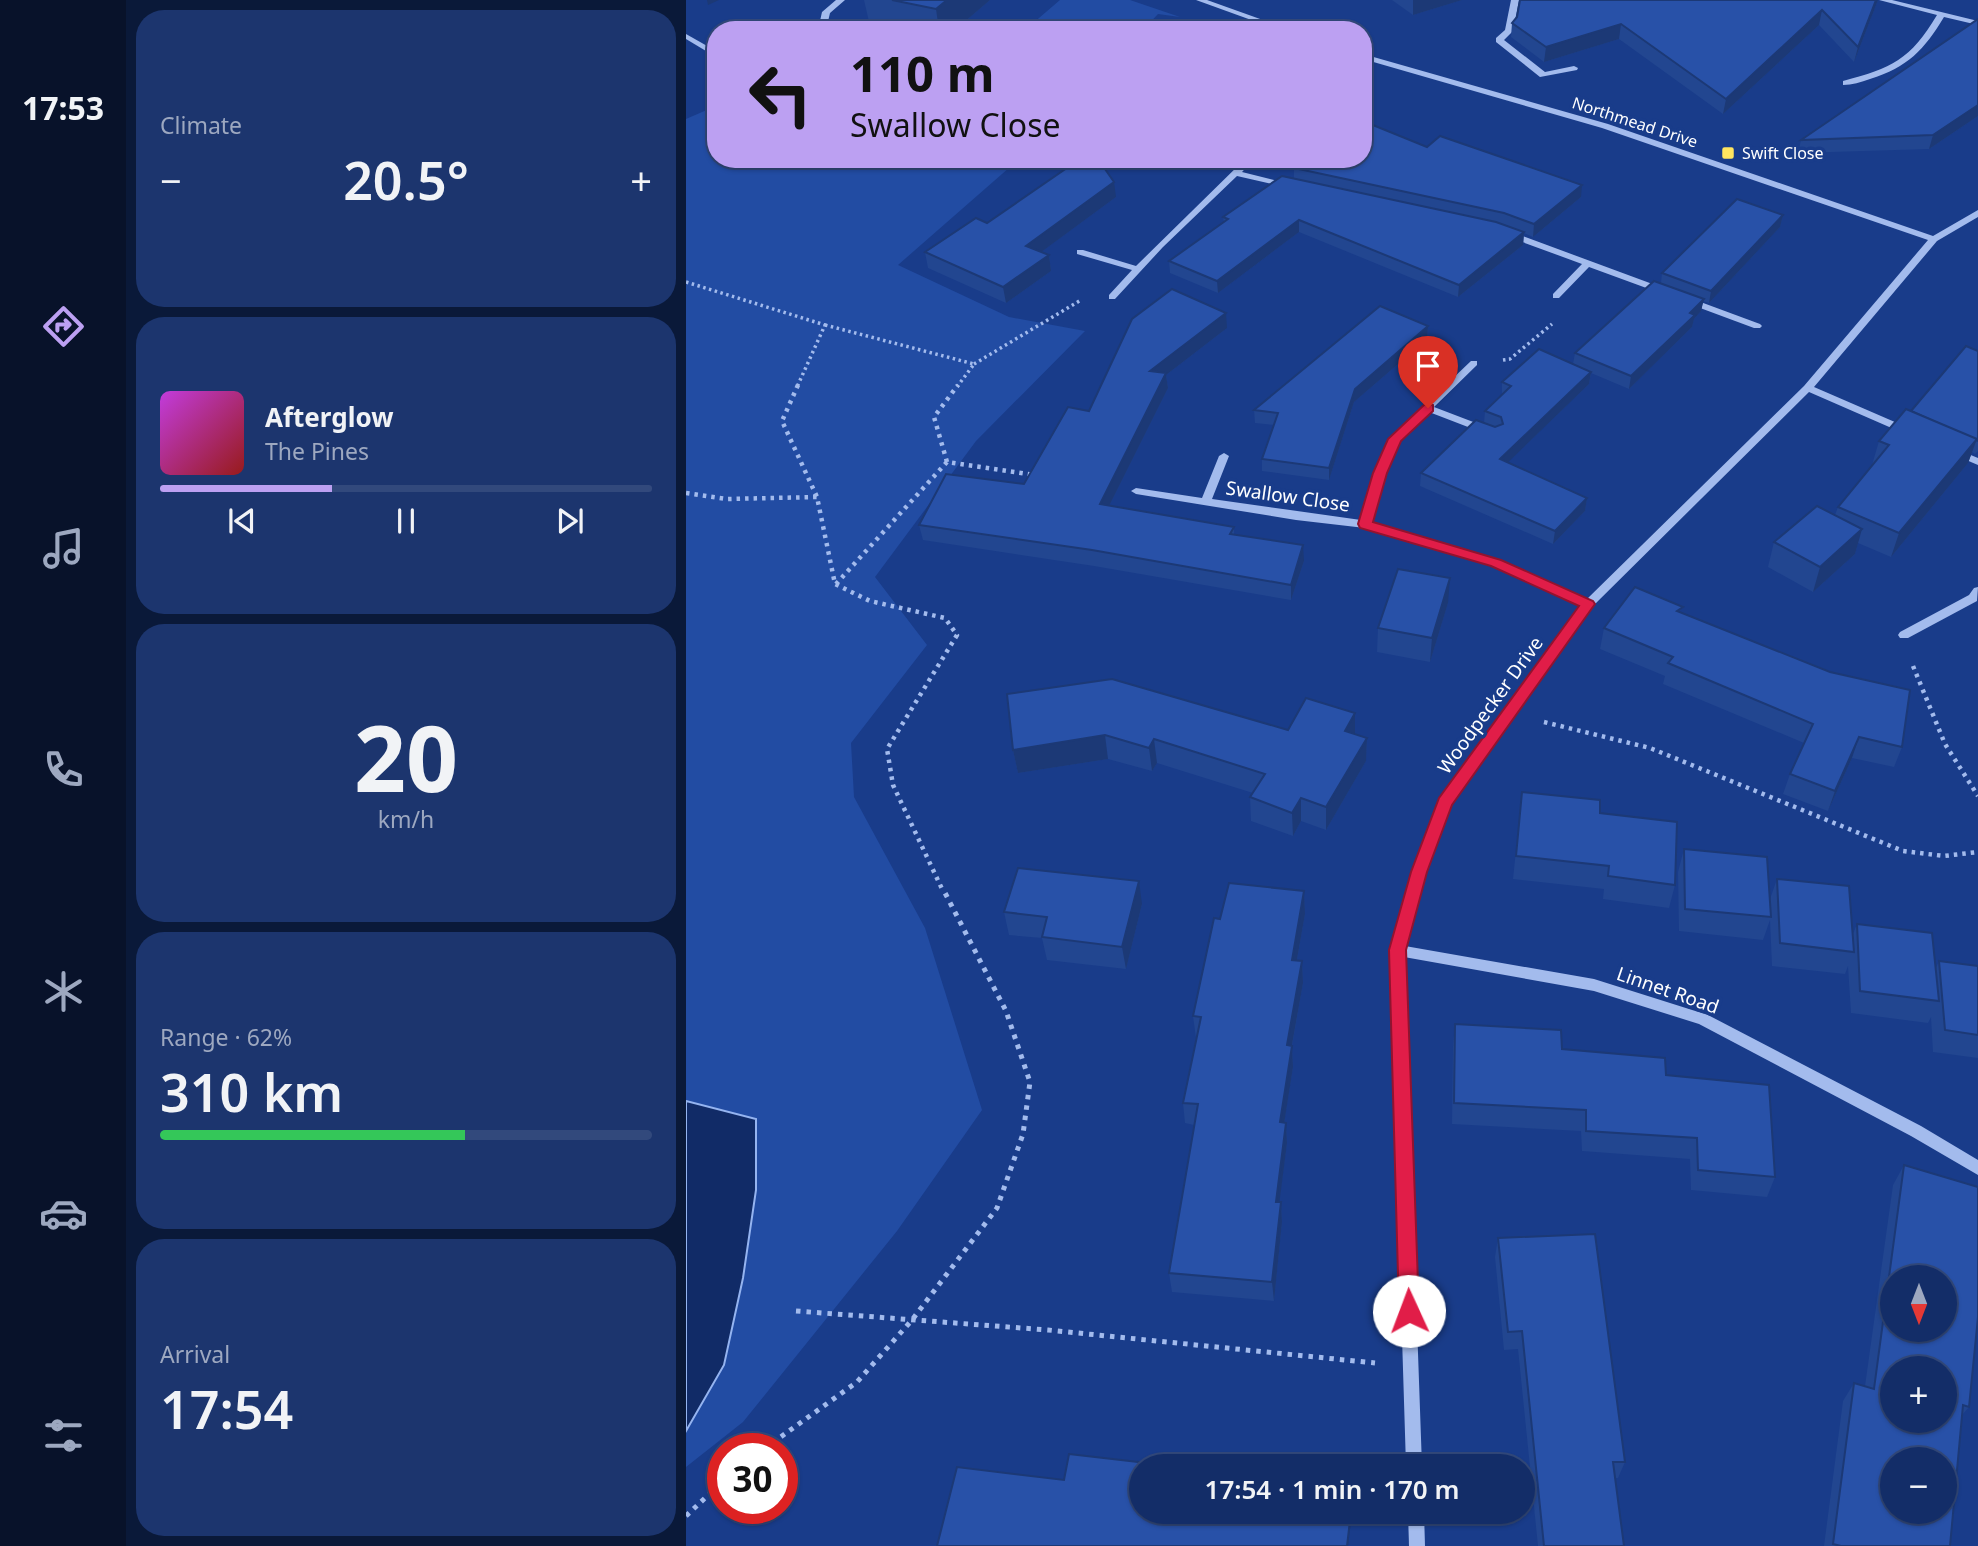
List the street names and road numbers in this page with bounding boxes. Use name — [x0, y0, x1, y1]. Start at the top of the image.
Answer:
street label: Northmead Drive — [1569, 91, 1701, 153]
street label: Swallow Close — [1224, 474, 1352, 518]
street label: Woodpecker Drive — [1431, 631, 1549, 779]
street label: Linnet Road — [1613, 960, 1723, 1020]

